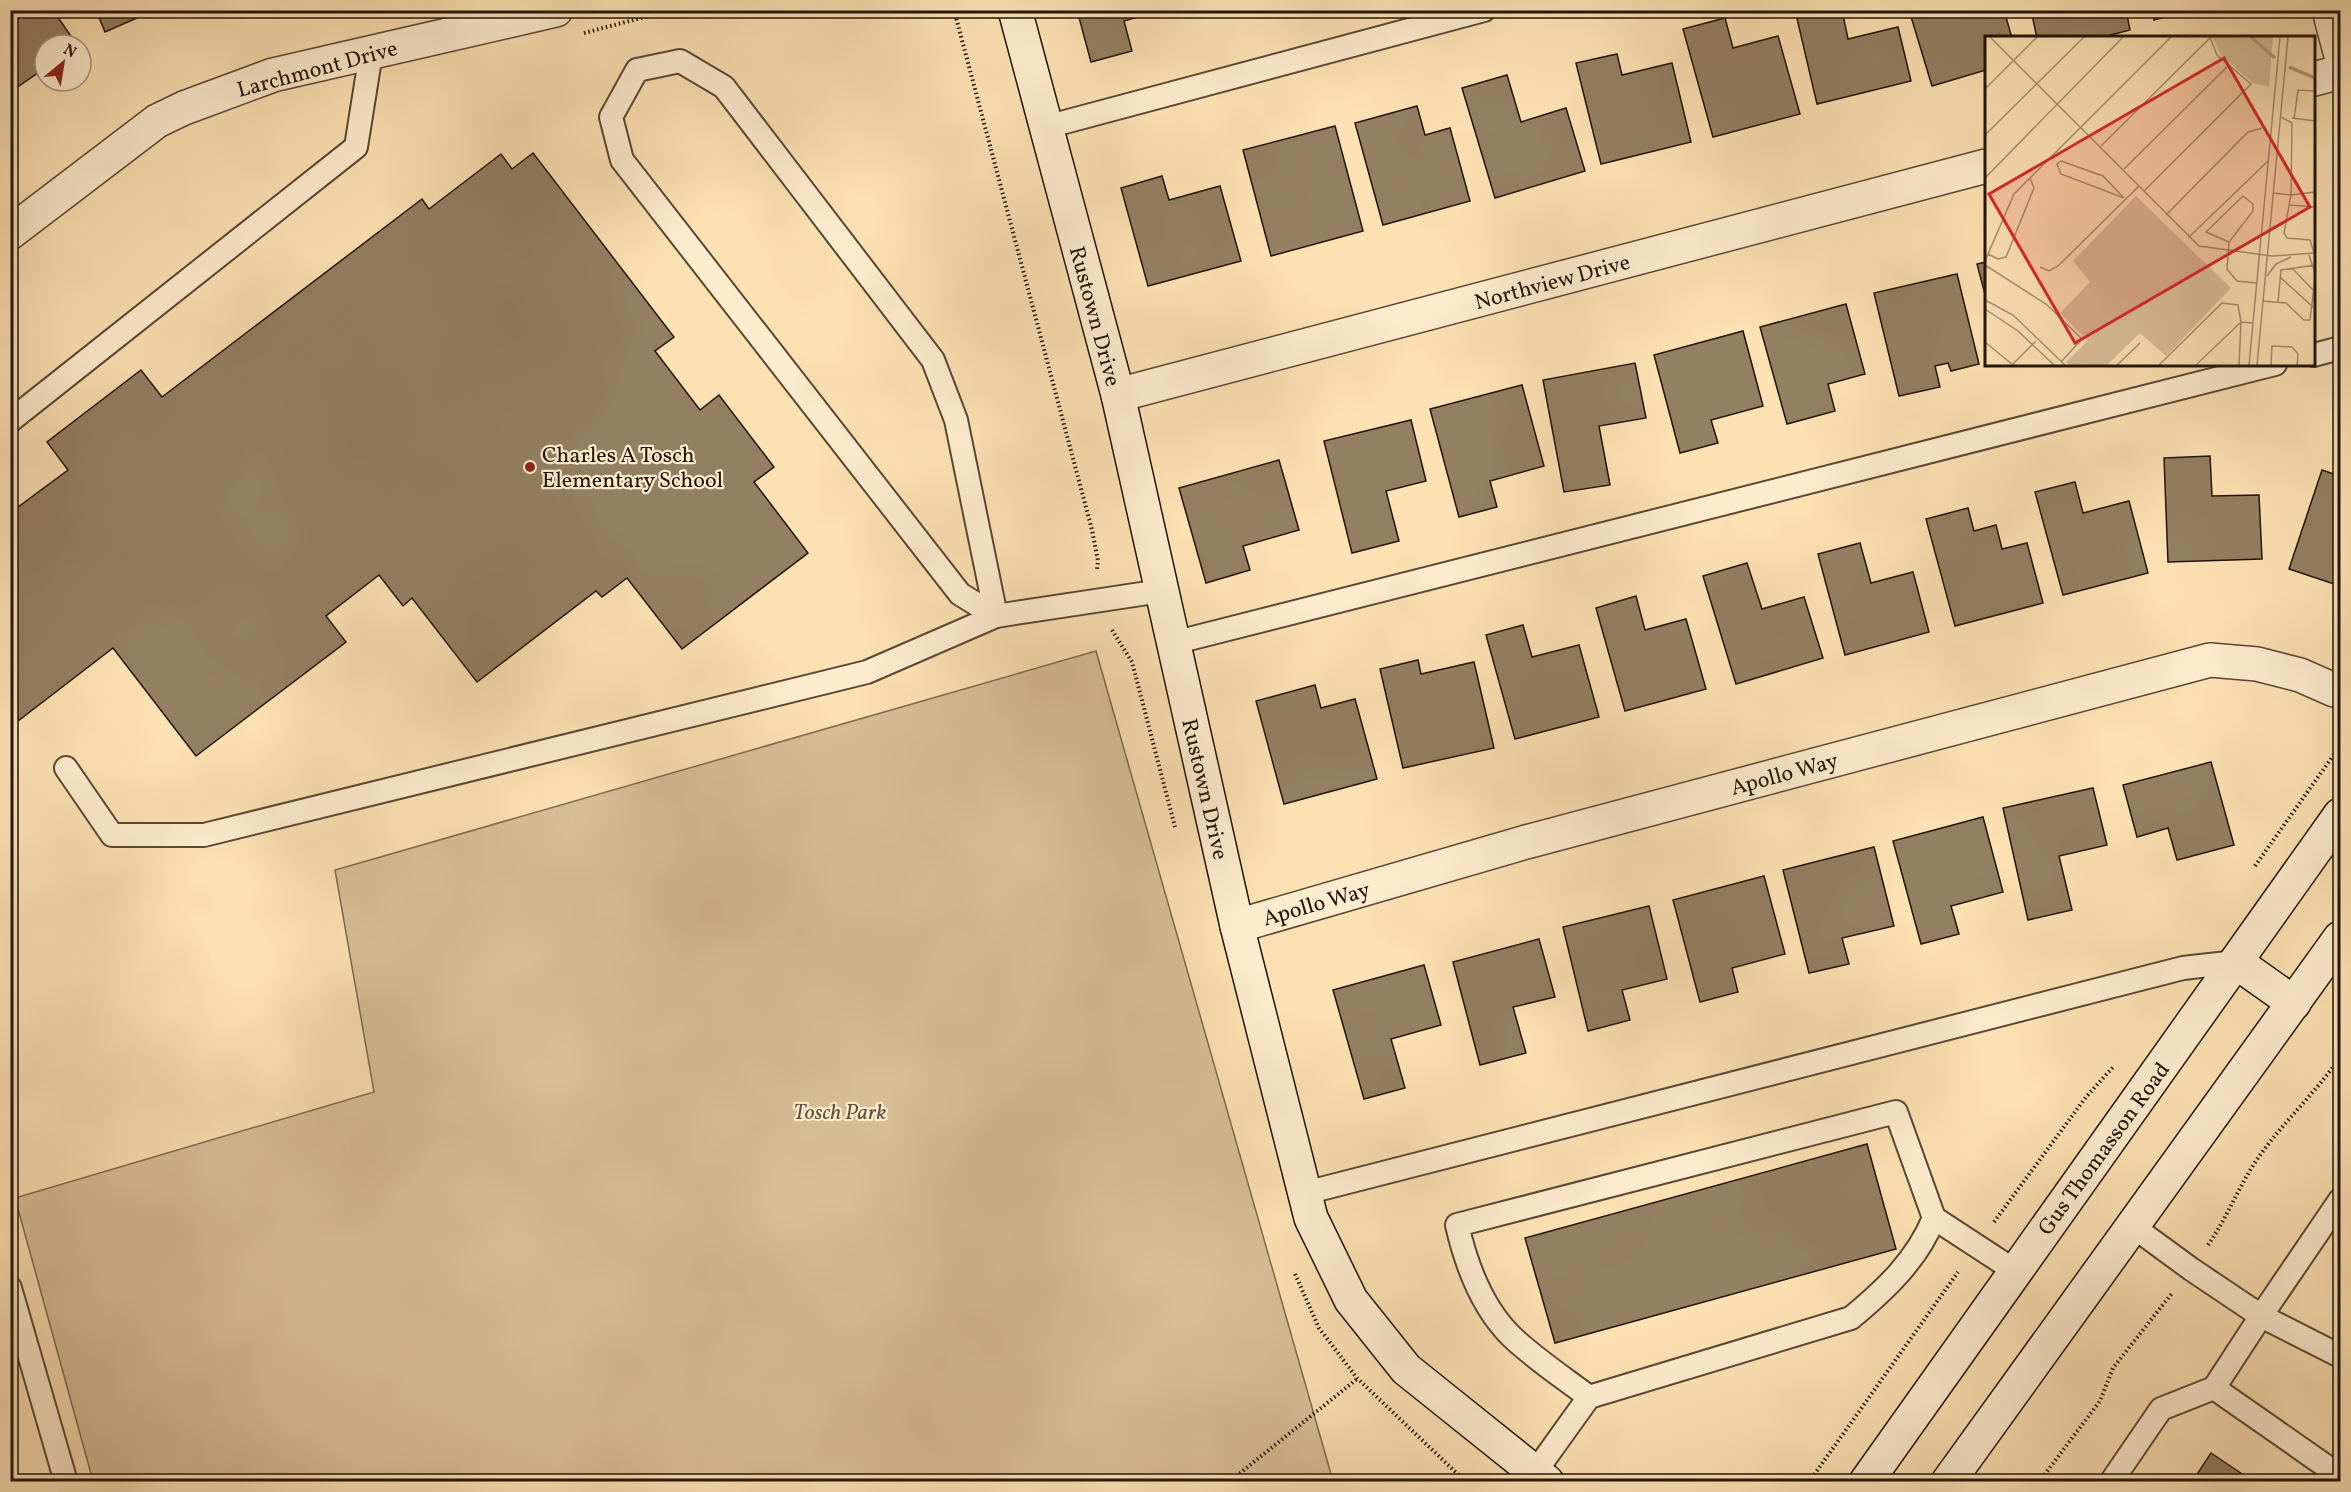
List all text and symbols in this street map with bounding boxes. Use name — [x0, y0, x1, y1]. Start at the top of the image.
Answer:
north arrow — [33, 33, 93, 93]
street label: Larchmont Drive — [234, 34, 401, 107]
inset map — [1985, 36, 2315, 366]
text: N — [59, 39, 80, 64]
street label: Rustown Drive — [1060, 243, 1127, 390]
street label: Northview Drive — [1471, 248, 1634, 319]
place label: Charles A Tosch Elementary School — [542, 441, 723, 497]
marker: Charles A Tosch Elementary School — [523, 460, 537, 474]
street label: Rustown Drive — [1172, 716, 1235, 863]
street label: Apollo Way — [1727, 746, 1842, 805]
street label: Apollo Way — [1260, 875, 1374, 935]
street label: Gus Thomasson Road — [2032, 1057, 2178, 1242]
park label: Tosch Park — [794, 1098, 886, 1129]

